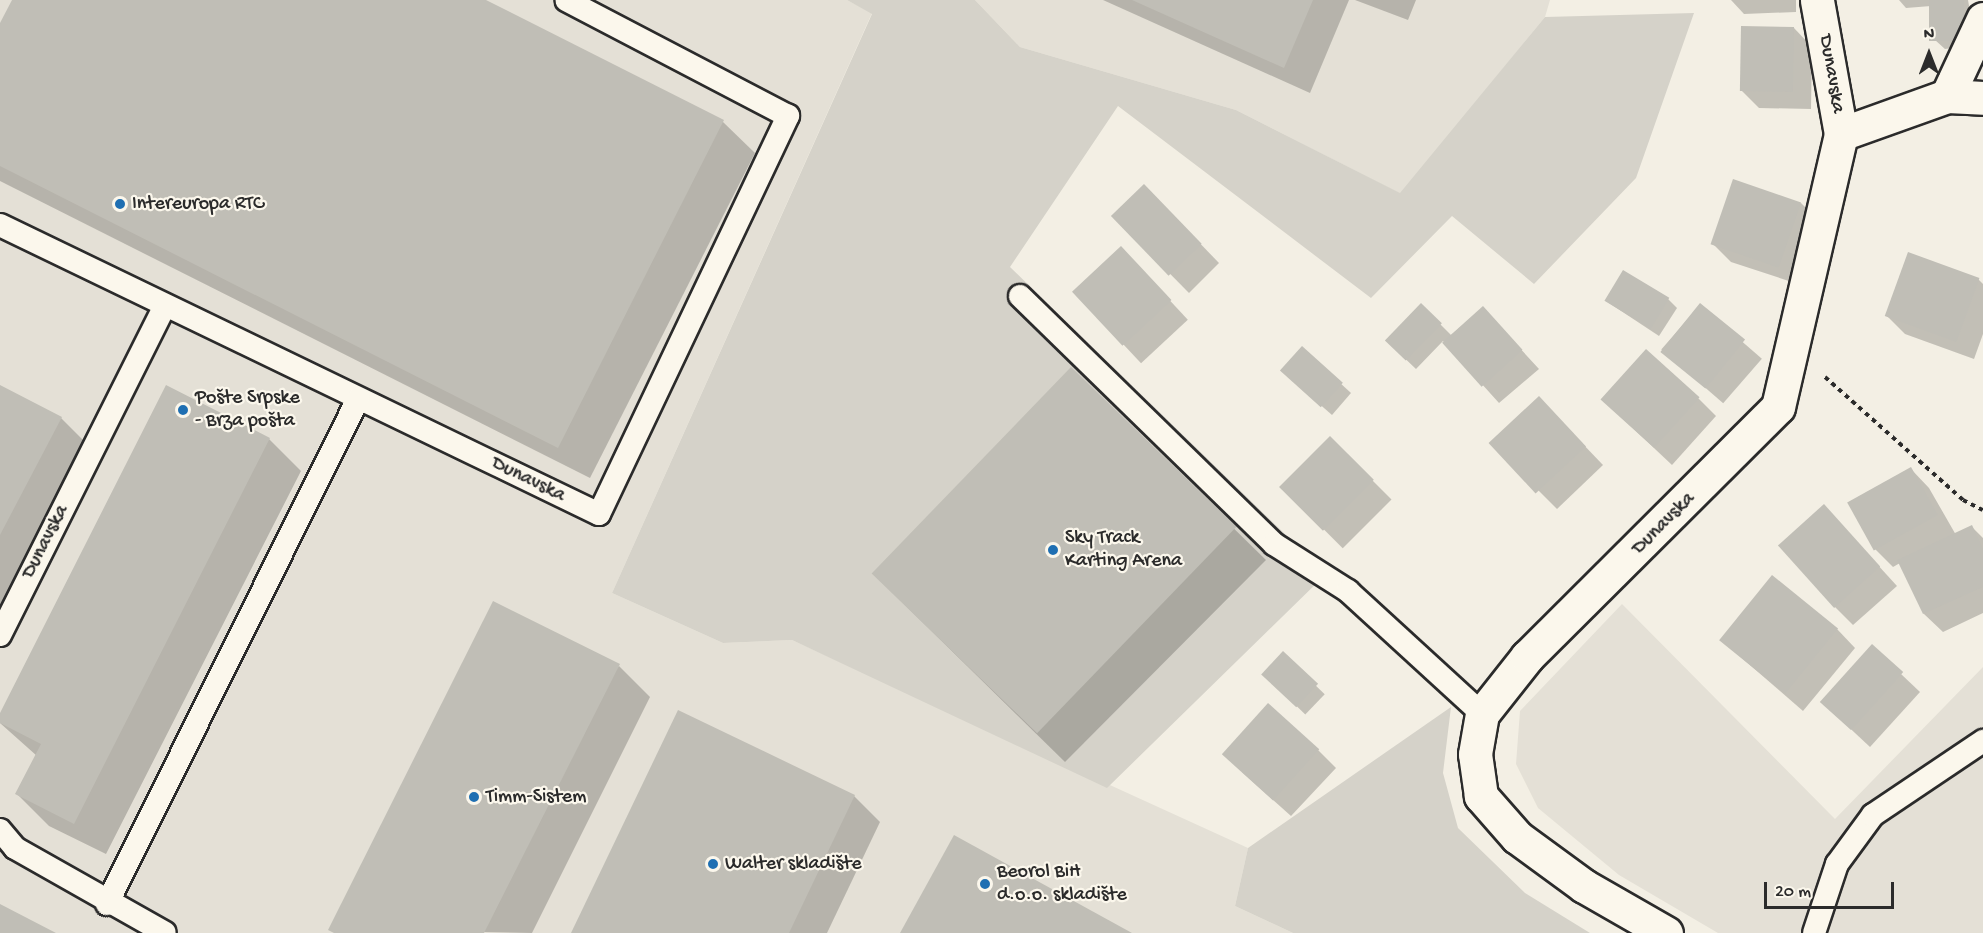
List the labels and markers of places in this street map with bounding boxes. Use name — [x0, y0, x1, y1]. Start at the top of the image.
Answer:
place label: Intereuropa RTC — [132, 192, 264, 216]
marker: Intereuropa RTC — [113, 197, 127, 211]
place label: Pošte Srpske - Brza pošta — [195, 386, 300, 433]
marker: Pošte Srpske - Brza pošta — [176, 403, 190, 417]
place label: Sky Track Karting Arena — [1065, 526, 1182, 573]
marker: Sky Track Karting Arena — [1046, 543, 1060, 557]
place label: Timm-Sistem — [486, 785, 586, 809]
marker: Timm-Sistem — [467, 790, 481, 804]
place label: Walter skladište — [725, 852, 862, 876]
marker: Walter skladište — [706, 857, 720, 871]
place label: Beorol BiH d.o.o. skladište — [997, 861, 1127, 908]
marker: Beorol BiH d.o.o. skladište — [978, 877, 992, 891]

